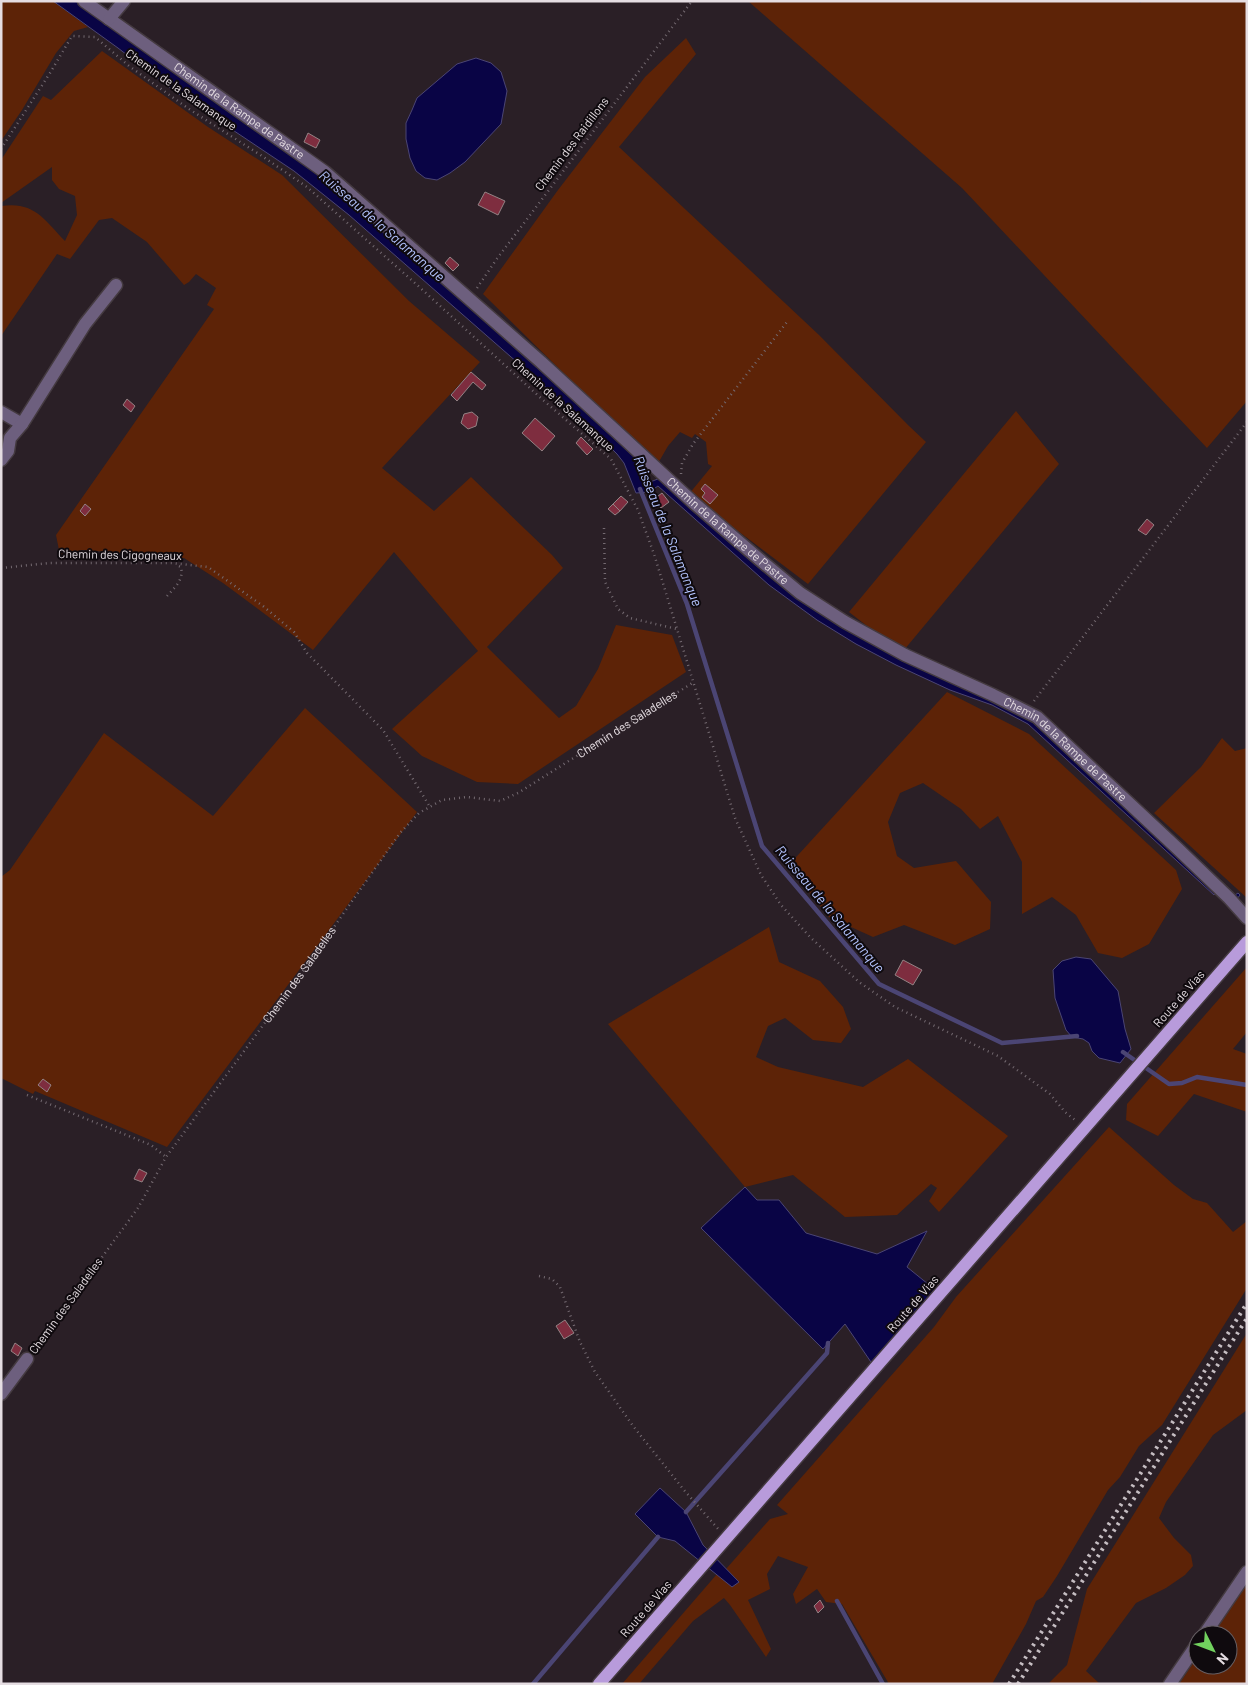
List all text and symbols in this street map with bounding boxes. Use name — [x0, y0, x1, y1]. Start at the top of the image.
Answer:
street label: Chemin de la Salamanque — [123, 45, 240, 133]
street label: Chemin de la Rampe de Pastre — [172, 59, 308, 161]
street label: Chemin des Raidillons — [531, 94, 611, 193]
water label: Ruisseau de la Salamanque — [316, 166, 449, 285]
street label: Chemin de la Salamanque — [510, 355, 618, 454]
water label: Ruisseau de la Salamanque — [630, 453, 707, 609]
street label: Chemin de la Rampe de Pastre — [664, 474, 792, 587]
street label: Chemin des Cigogneaux — [58, 546, 182, 562]
street label: Chemin des Saladelles — [574, 686, 679, 760]
street label: Chemin de la Rampe de Pastre — [1002, 693, 1130, 804]
water label: Ruisseau de la Salamanque — [772, 842, 889, 976]
street label: Chemin des Saladelles — [259, 923, 338, 1025]
street label: Route de Vias — [1150, 967, 1207, 1030]
street label: Chemin des Saladelles — [26, 1254, 105, 1356]
street label: Route de Vias — [884, 1272, 941, 1335]
street label: Route de Vias — [617, 1577, 674, 1640]
north arrow — [1188, 1625, 1238, 1675]
text: N — [1214, 1650, 1232, 1668]

